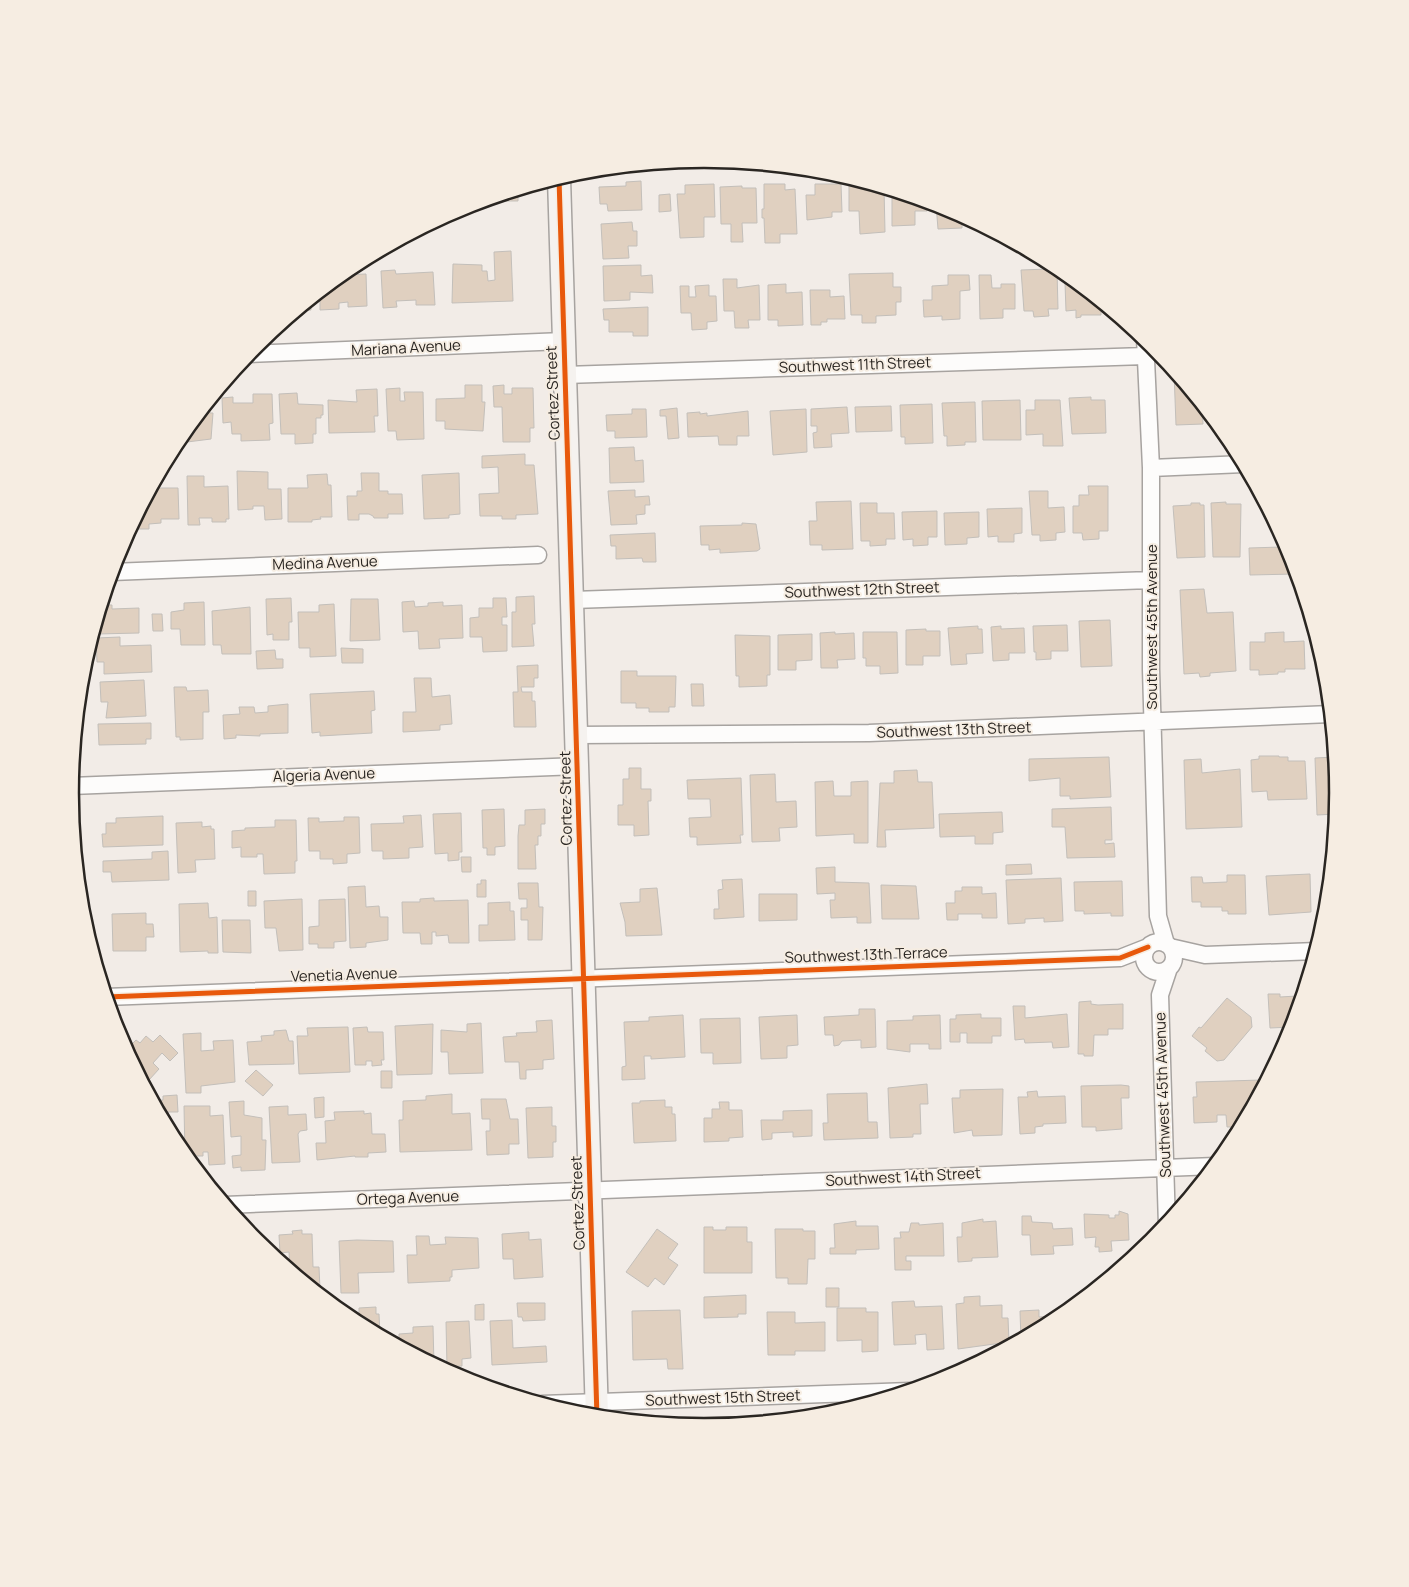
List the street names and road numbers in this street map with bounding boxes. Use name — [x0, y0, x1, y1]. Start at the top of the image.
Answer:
street label: Mariana Avenue — [351, 334, 462, 361]
street label: Cortez Street — [540, 345, 565, 441]
street label: Southwest 11th Street — [778, 351, 932, 378]
street label: Southwest 45th Avenue — [1141, 544, 1162, 710]
street label: Medina Avenue — [272, 550, 378, 575]
street label: Southwest 12th Street — [784, 576, 940, 603]
street label: Southwest 13th Street — [876, 716, 1032, 743]
street label: Cortez Street — [554, 751, 577, 845]
street label: Algeria Avenue — [273, 762, 376, 787]
street label: Southwest 13th Terrace — [784, 941, 948, 968]
street label: Venetia Avenue — [290, 962, 398, 987]
street label: Southwest 45th Avenue — [1149, 1012, 1176, 1178]
street label: Cortez Street — [565, 1155, 590, 1251]
street label: Southwest 14th Street — [825, 1162, 981, 1191]
street label: Ortega Avenue — [356, 1185, 460, 1210]
street label: Southwest 15th Street — [645, 1384, 801, 1411]

